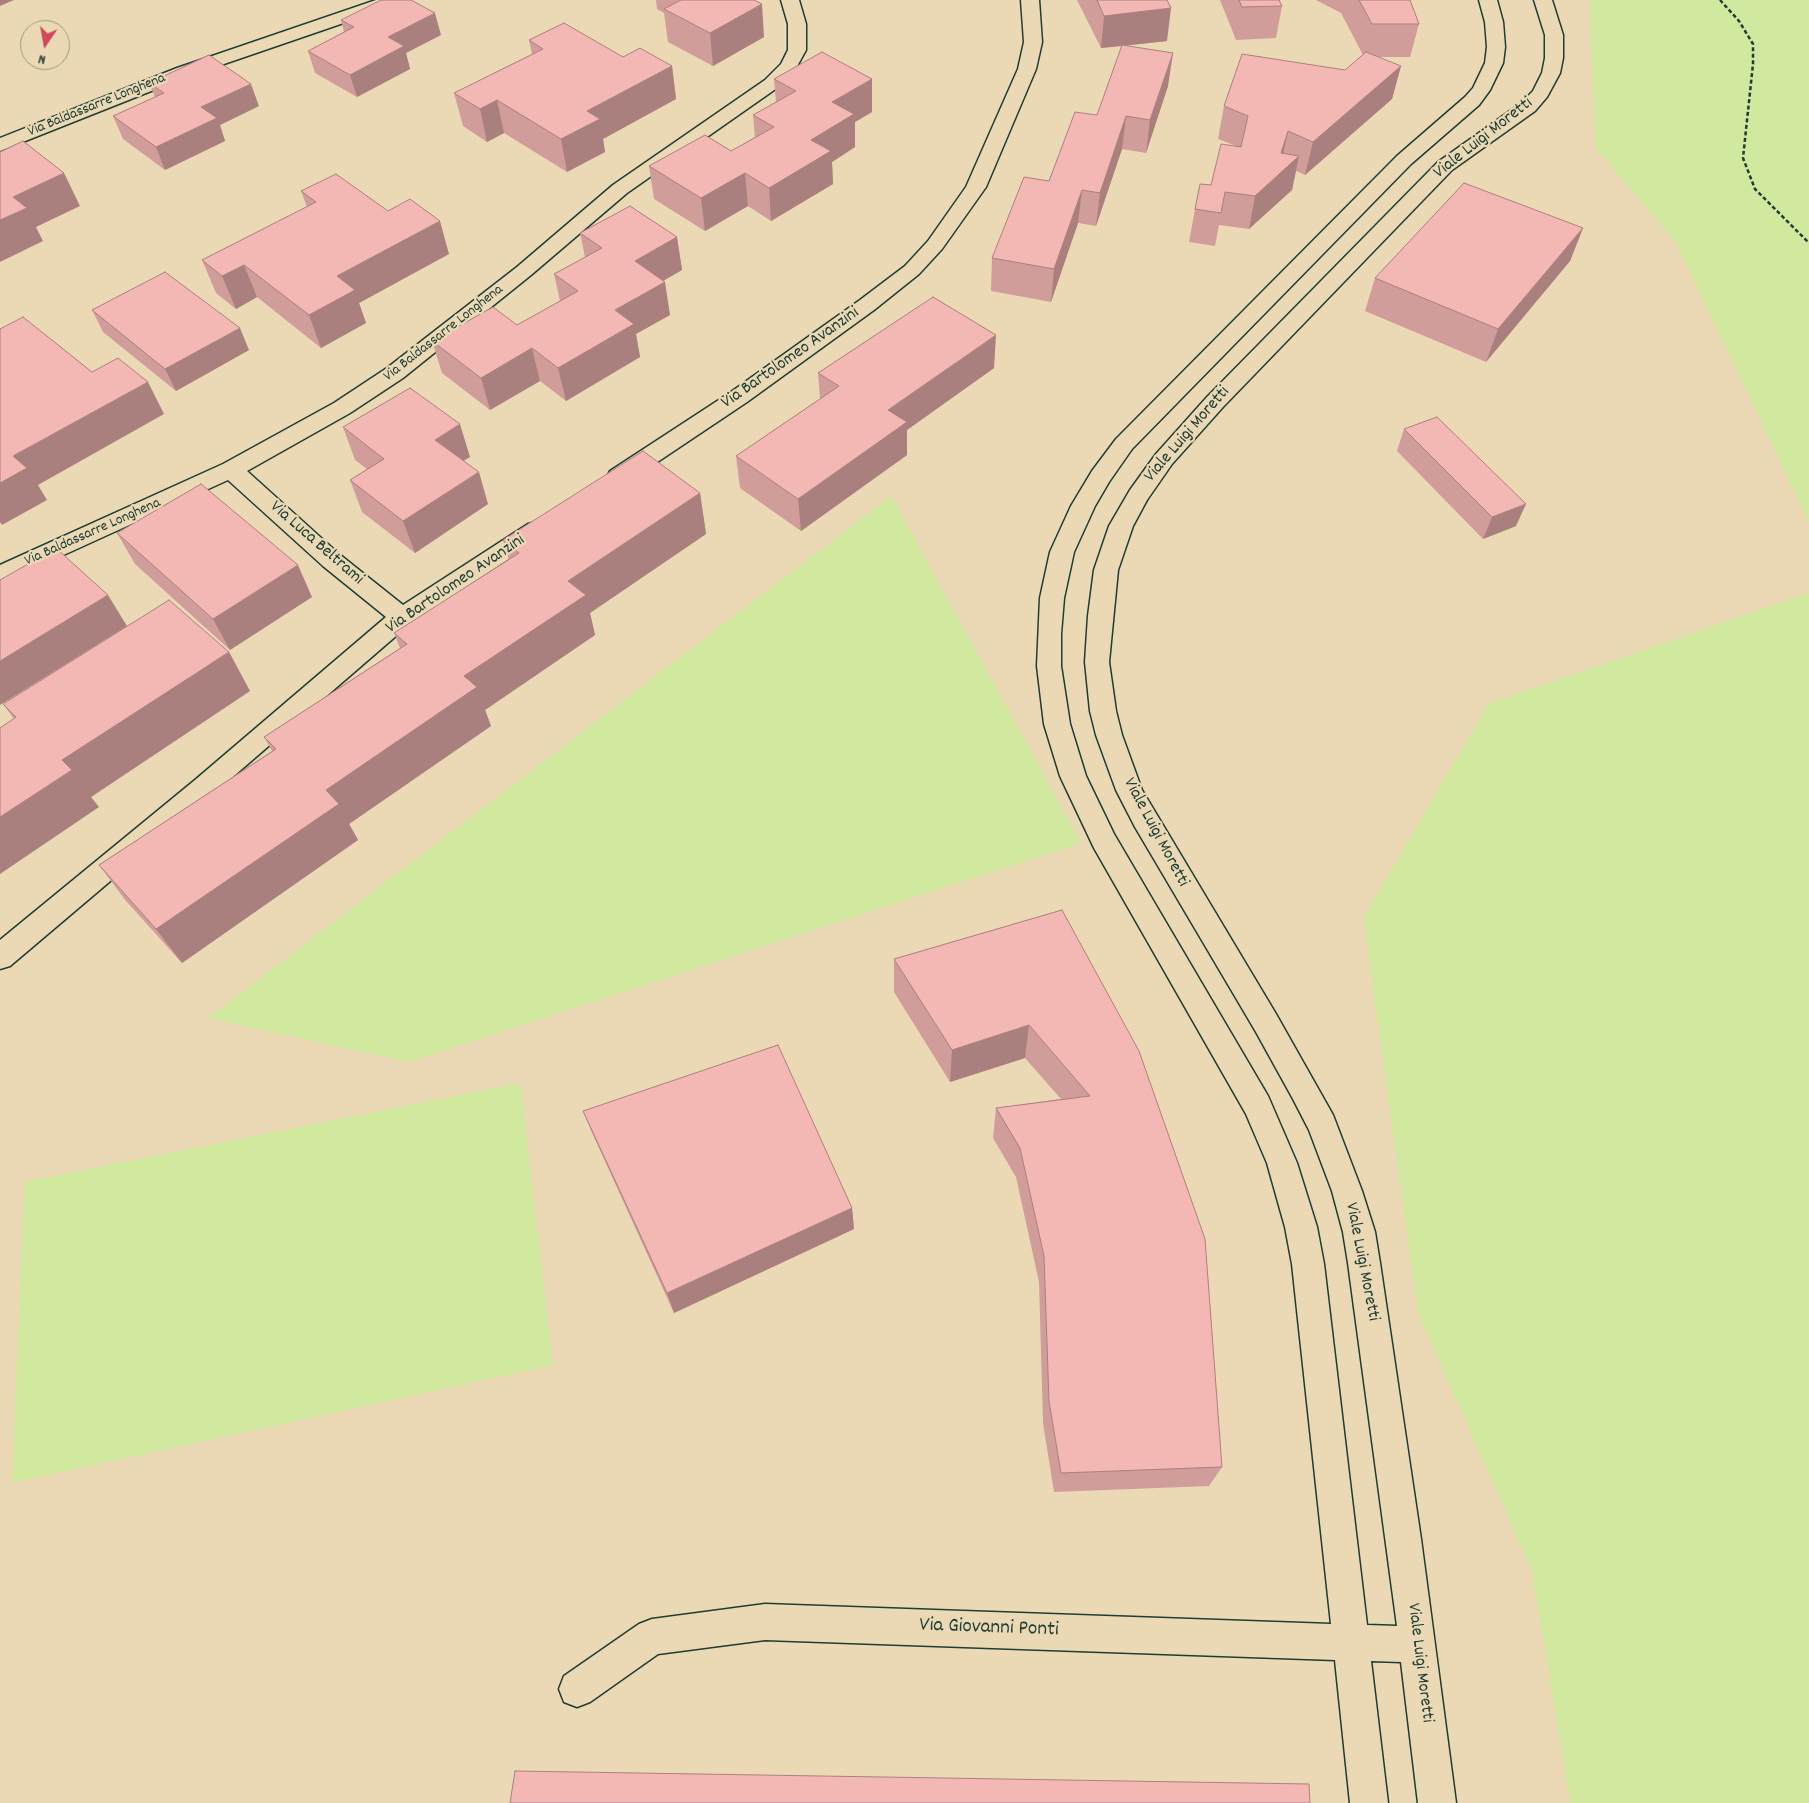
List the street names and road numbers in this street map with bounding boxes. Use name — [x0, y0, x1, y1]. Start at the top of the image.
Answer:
street label: Via Baldassarre Longhena — [26, 70, 168, 142]
street label: Viale Luigi Moretti — [1430, 93, 1538, 185]
street label: Via Baldassarre Longhena — [381, 282, 507, 386]
street label: Via Bartolomeo Avanzini — [718, 303, 864, 415]
street label: Viale Luigi Moretti — [1140, 383, 1236, 487]
street label: Via Baldassarre Longhena — [22, 495, 164, 571]
street label: Via Luca Beltrami — [265, 497, 367, 591]
street label: Via Bartolomeo Avanzini — [382, 530, 530, 640]
street label: Viale Luigi Moretti — [1117, 775, 1193, 891]
street label: Viale Luigi Moretti — [1339, 1201, 1383, 1323]
street label: Viale Luigi Moretti — [1401, 1602, 1437, 1724]
street label: Via Giovanni Ponti — [919, 1614, 1059, 1644]

